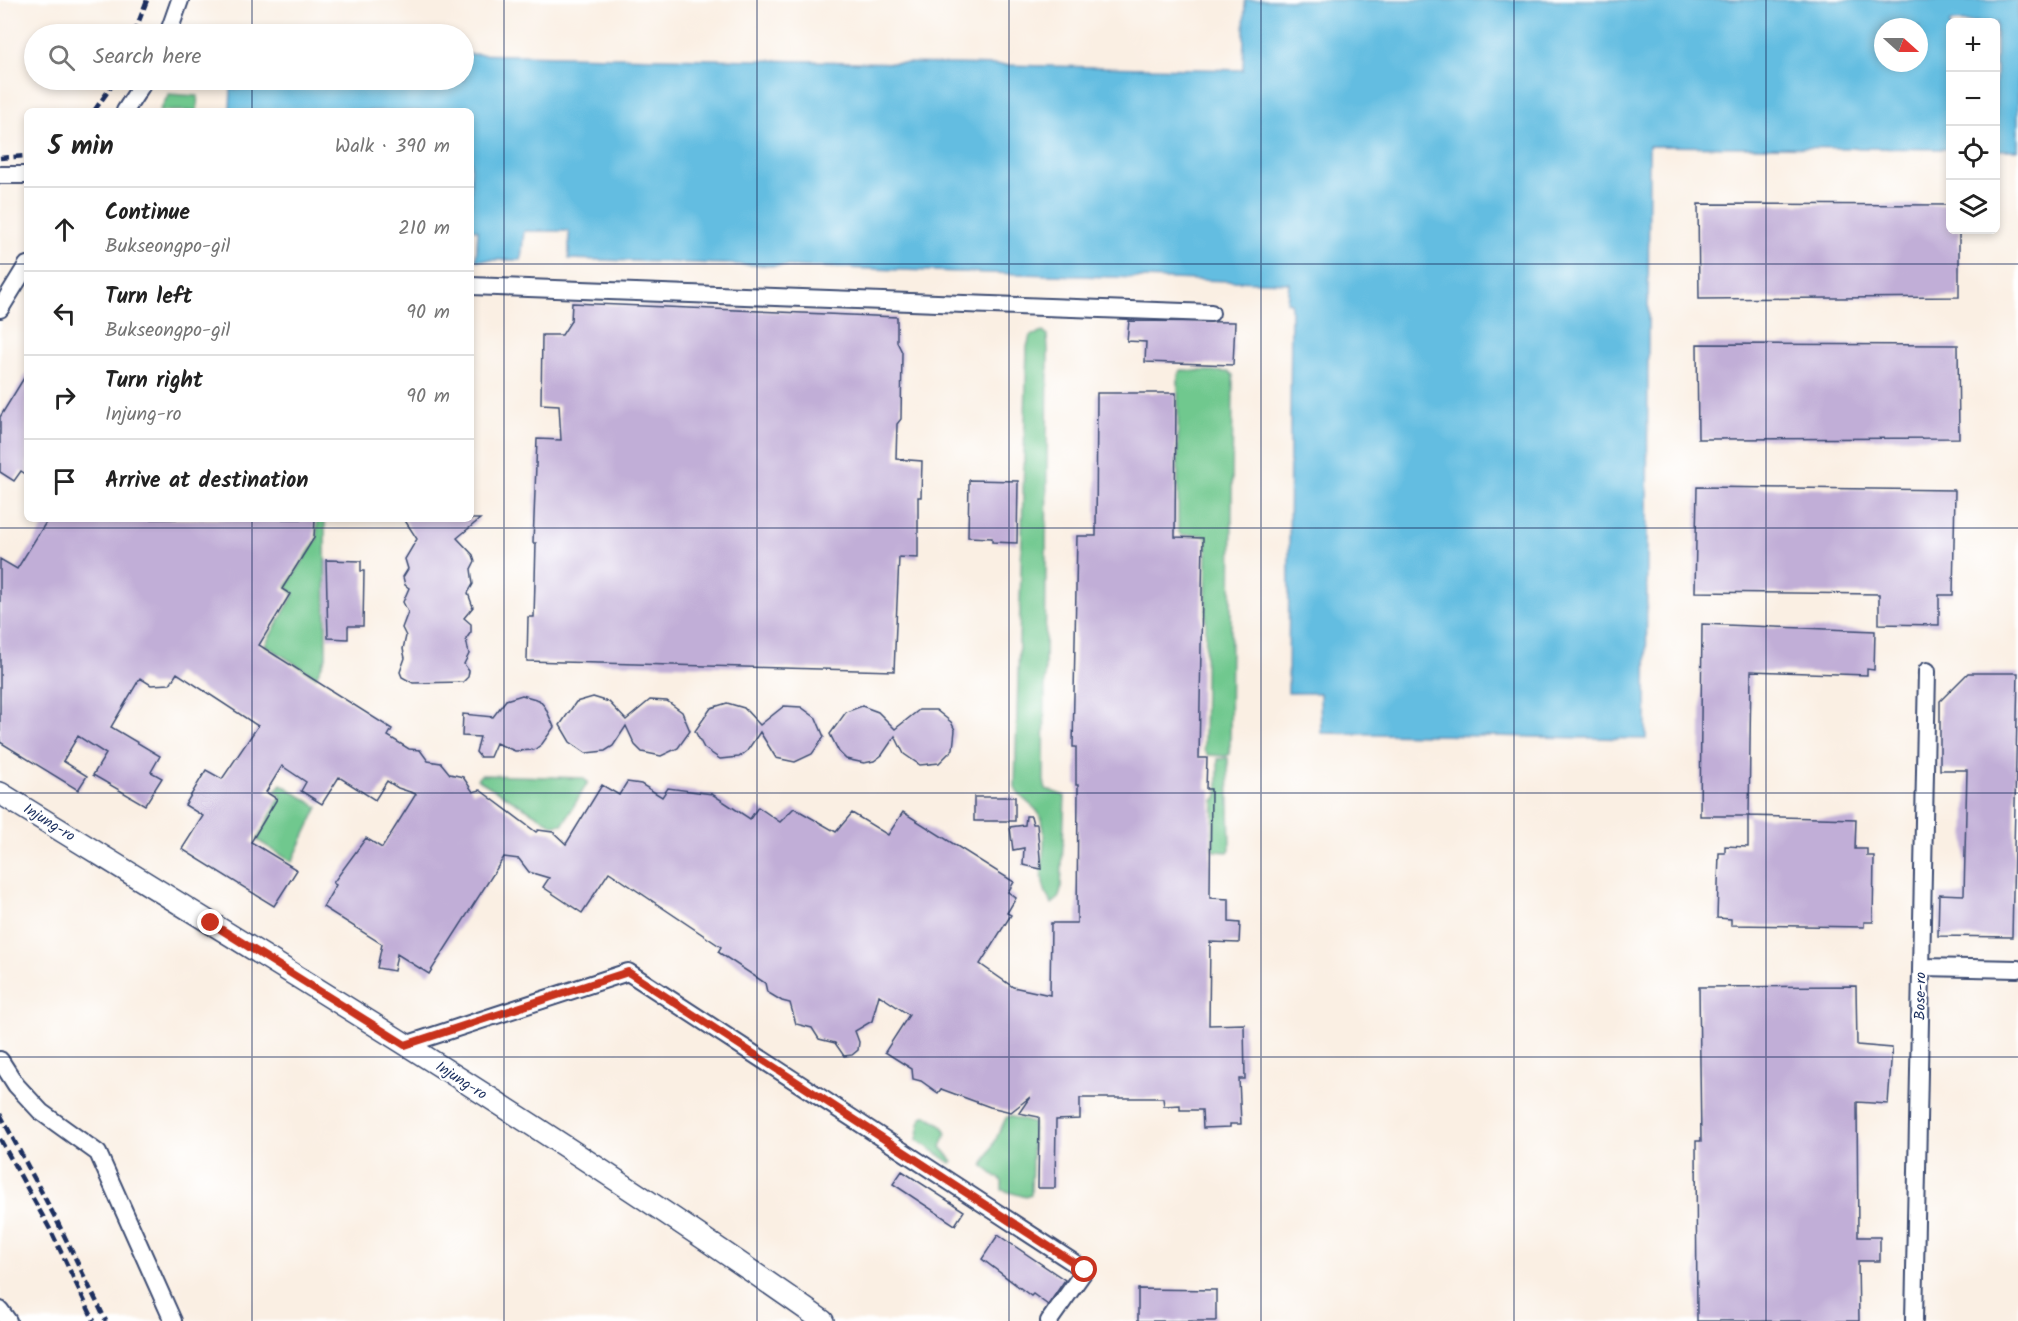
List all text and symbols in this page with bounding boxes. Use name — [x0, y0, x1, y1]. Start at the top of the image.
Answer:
north arrow — [1874, 18, 1928, 72]
map controls — [1946, 18, 2000, 234]
button: + — [1946, 18, 2000, 72]
search box — [24, 24, 474, 90]
text: Search here — [93, 40, 201, 75]
icon: search — [45, 41, 78, 74]
button: − — [1946, 72, 2000, 126]
text: 5 min — [48, 126, 114, 168]
button: locate — [1946, 126, 2000, 180]
text: Walk · 390 m — [335, 131, 450, 163]
button: layers — [1946, 180, 2000, 234]
text: Continue — [105, 196, 190, 231]
icon: ahead — [48, 213, 81, 246]
text: 210 m — [398, 213, 450, 245]
text: Bukseongpo-gil — [105, 231, 230, 263]
text: Turn left — [105, 280, 192, 315]
icon: left — [48, 297, 81, 330]
text: 90 m — [406, 297, 450, 329]
text: Bukseongpo-gil — [105, 315, 230, 347]
text: Turn right — [105, 364, 203, 399]
icon: right — [48, 381, 81, 414]
text: 90 m — [406, 381, 450, 413]
text: Injung-ro — [105, 399, 182, 431]
text: Arrive at destination — [105, 464, 308, 499]
icon: arrive — [48, 465, 81, 498]
street label: Injung-ro — [18, 798, 80, 849]
route end — [197, 909, 223, 935]
street label: Bose-ro — [1909, 972, 1933, 1020]
street label: Injung-ro — [430, 1055, 492, 1107]
route start — [1071, 1256, 1097, 1282]

